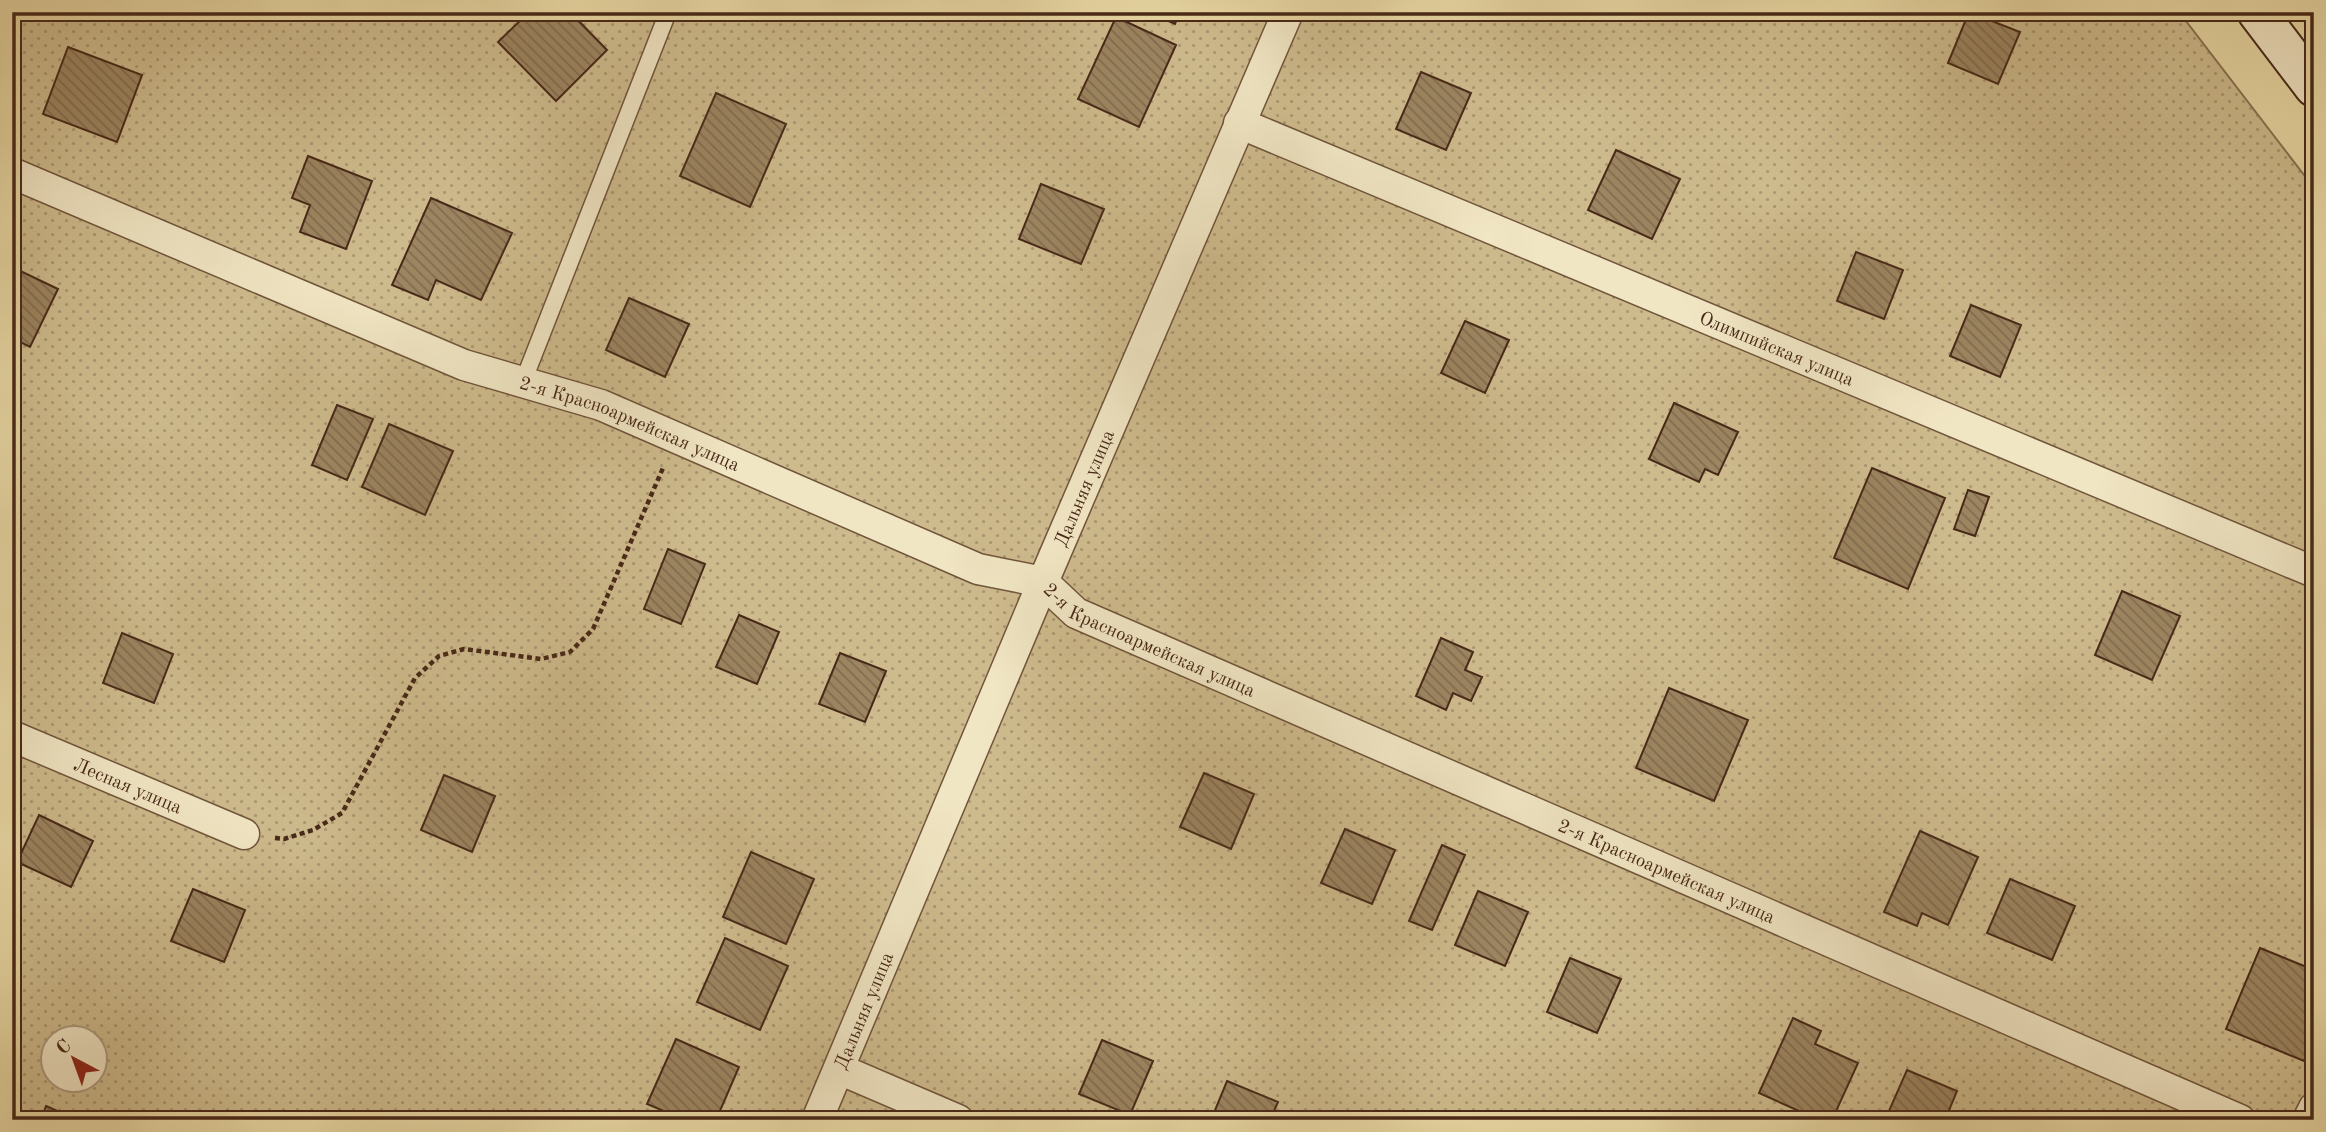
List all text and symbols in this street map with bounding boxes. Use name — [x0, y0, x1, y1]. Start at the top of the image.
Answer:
street label: Олимпийская улица — [1696, 309, 1857, 391]
street label: 2-я Красноармейская улица — [517, 375, 742, 476]
street label: Дальняя улица — [1052, 427, 1119, 550]
street label: 2-я Красноармейская улица — [1039, 581, 1258, 702]
street label: Лесная улица — [70, 756, 185, 819]
street label: 2-я Красноармейская улица — [1554, 817, 1778, 928]
street label: Дальняя улица — [832, 949, 899, 1073]
north arrow — [38, 1024, 108, 1094]
text: С — [54, 1037, 75, 1059]

